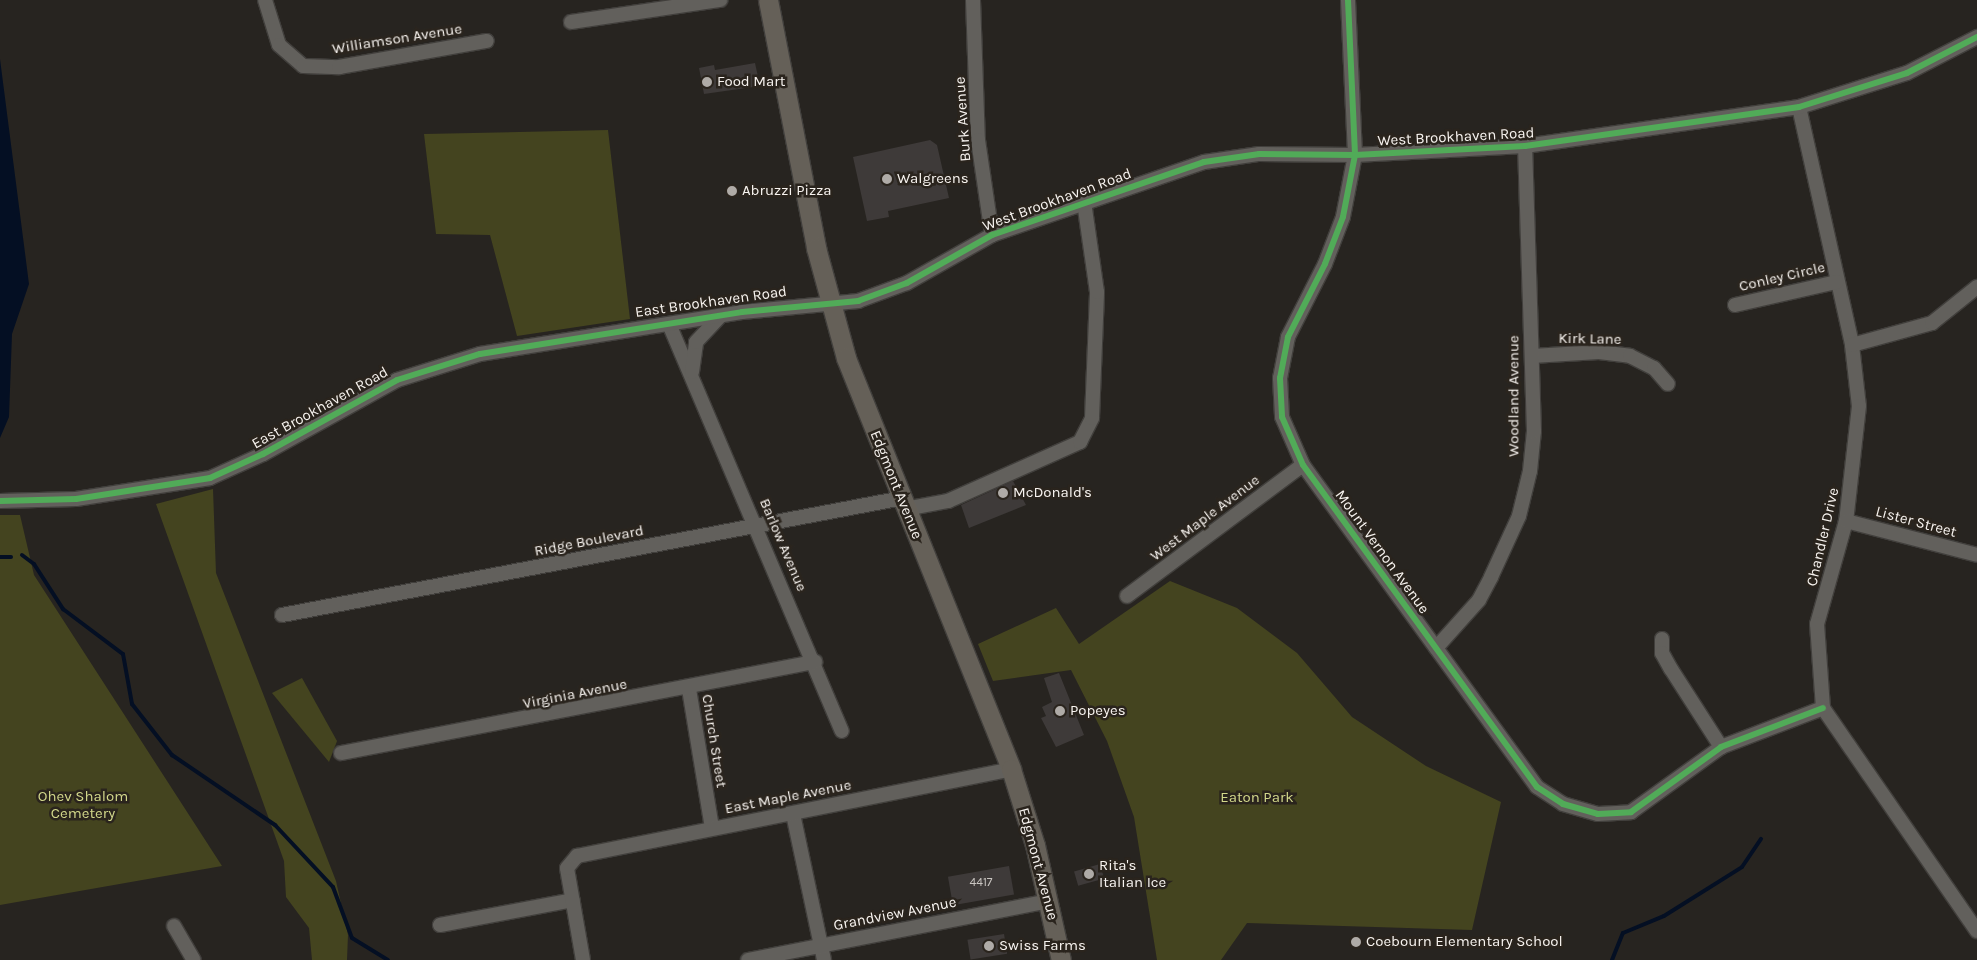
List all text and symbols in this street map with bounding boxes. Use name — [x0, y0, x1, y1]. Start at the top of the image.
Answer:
street label: Williamson Avenue — [331, 20, 463, 58]
place label: Food Mart — [717, 73, 785, 91]
marker: Food Mart — [701, 76, 713, 88]
street label: Burk Avenue — [951, 76, 975, 162]
street label: West Brookhaven Road — [1377, 124, 1535, 150]
street label: West Brookhaven Road — [980, 165, 1134, 235]
place label: Walgreens — [897, 170, 969, 188]
marker: Walgreens — [881, 173, 893, 185]
place label: Abruzzi Pizza — [742, 182, 832, 200]
marker: Abruzzi Pizza — [726, 185, 738, 197]
street label: Conley Circle — [1737, 258, 1827, 296]
street label: East Brookhaven Road — [634, 282, 788, 322]
street label: Kirk Lane — [1558, 329, 1622, 349]
street label: Woodland Avenue — [1505, 335, 1523, 457]
street label: East Brookhaven Road — [249, 363, 391, 453]
street label: Edgmont Avenue — [866, 428, 926, 542]
street label: West Maple Avenue — [1147, 471, 1263, 565]
place label: McDonald's — [1013, 484, 1092, 502]
street label: Chandler Drive — [1803, 486, 1843, 588]
marker: McDonald's — [997, 487, 1009, 499]
street label: Mount Vernon Avenue — [1331, 487, 1433, 617]
street label: Barlow Avenue — [755, 496, 811, 594]
street label: Lister Street — [1874, 503, 1958, 541]
street label: Ridge Boulevard — [533, 522, 645, 560]
street label: Virginia Avenue — [521, 675, 629, 713]
street label: Church Street — [698, 693, 730, 789]
place label: Popeyes — [1070, 702, 1126, 720]
marker: Popeyes — [1054, 705, 1066, 717]
street label: East Maple Avenue — [723, 776, 853, 818]
park label: Ohev Shalom Cemetery — [38, 787, 128, 822]
park label: Eaton Park — [1220, 789, 1294, 807]
street label: Edgmont Avenue — [1014, 806, 1062, 922]
place label: Rita's Italian Ice — [1099, 856, 1166, 891]
marker: Rita's Italian Ice — [1083, 868, 1095, 880]
house number: 4417 — [969, 876, 993, 890]
street label: Grandview Avenue — [832, 893, 958, 935]
place label: Coebourn Elementary School — [1366, 933, 1563, 951]
marker: Coebourn Elementary School — [1350, 936, 1362, 948]
place label: Swiss Farms — [999, 937, 1086, 955]
marker: Swiss Farms — [983, 940, 995, 952]

